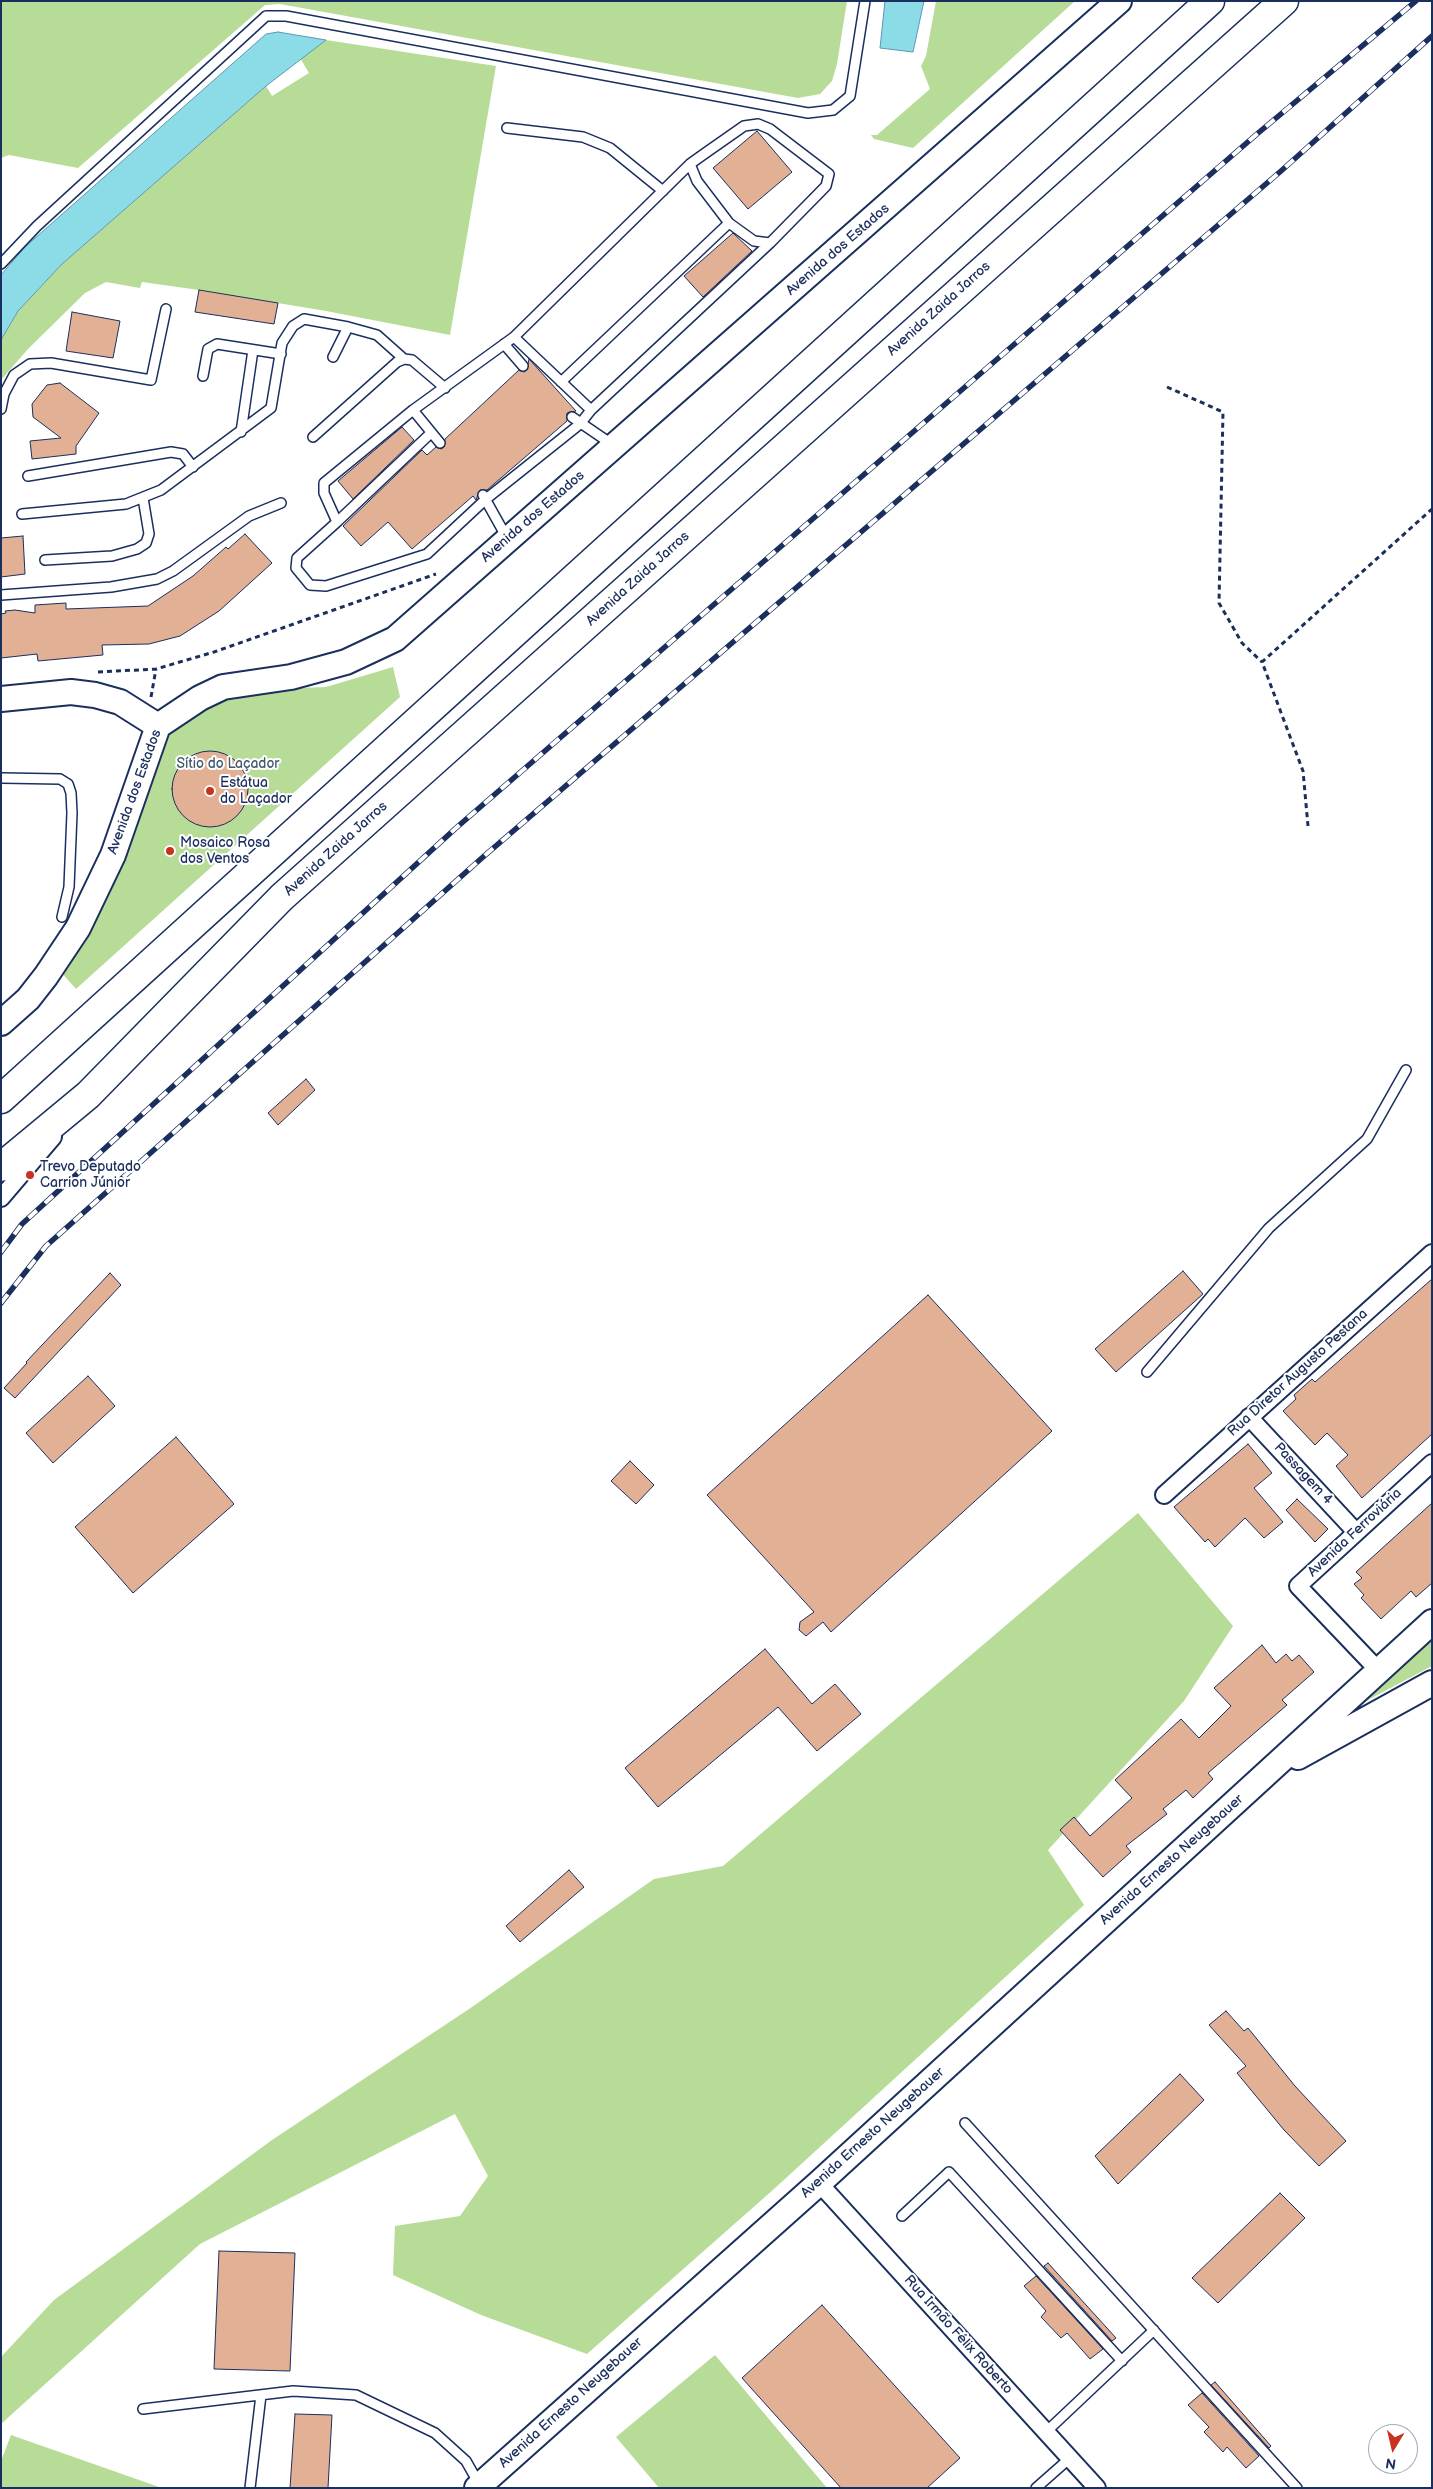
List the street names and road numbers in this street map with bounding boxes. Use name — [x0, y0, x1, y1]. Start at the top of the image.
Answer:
street label: Avenida dos Estados — [783, 201, 893, 299]
street label: Avenida Zaida Jarros — [884, 258, 994, 360]
street label: Avenida dos Estados — [478, 468, 588, 566]
street label: Avenida Zaida Jarros — [583, 528, 693, 630]
street label: Avenida dos Estados — [105, 727, 165, 857]
street label: Avenida Zaida Jarros — [281, 798, 391, 900]
street label: Rua Diretor Augusto Pestana — [1225, 1306, 1371, 1440]
street label: Passagem 4 — [1270, 1440, 1336, 1508]
street label: Avenida Ferroviária — [1305, 1485, 1405, 1581]
street label: Avenida Ernesto Neugebauer — [1097, 1791, 1247, 1929]
street label: Avenida Ernesto Neugebauer — [798, 2064, 948, 2202]
street label: Rua Irmão Félix Roberto — [900, 2272, 1016, 2398]
street label: Avenida Ernesto Neugebauer — [496, 2334, 646, 2472]

